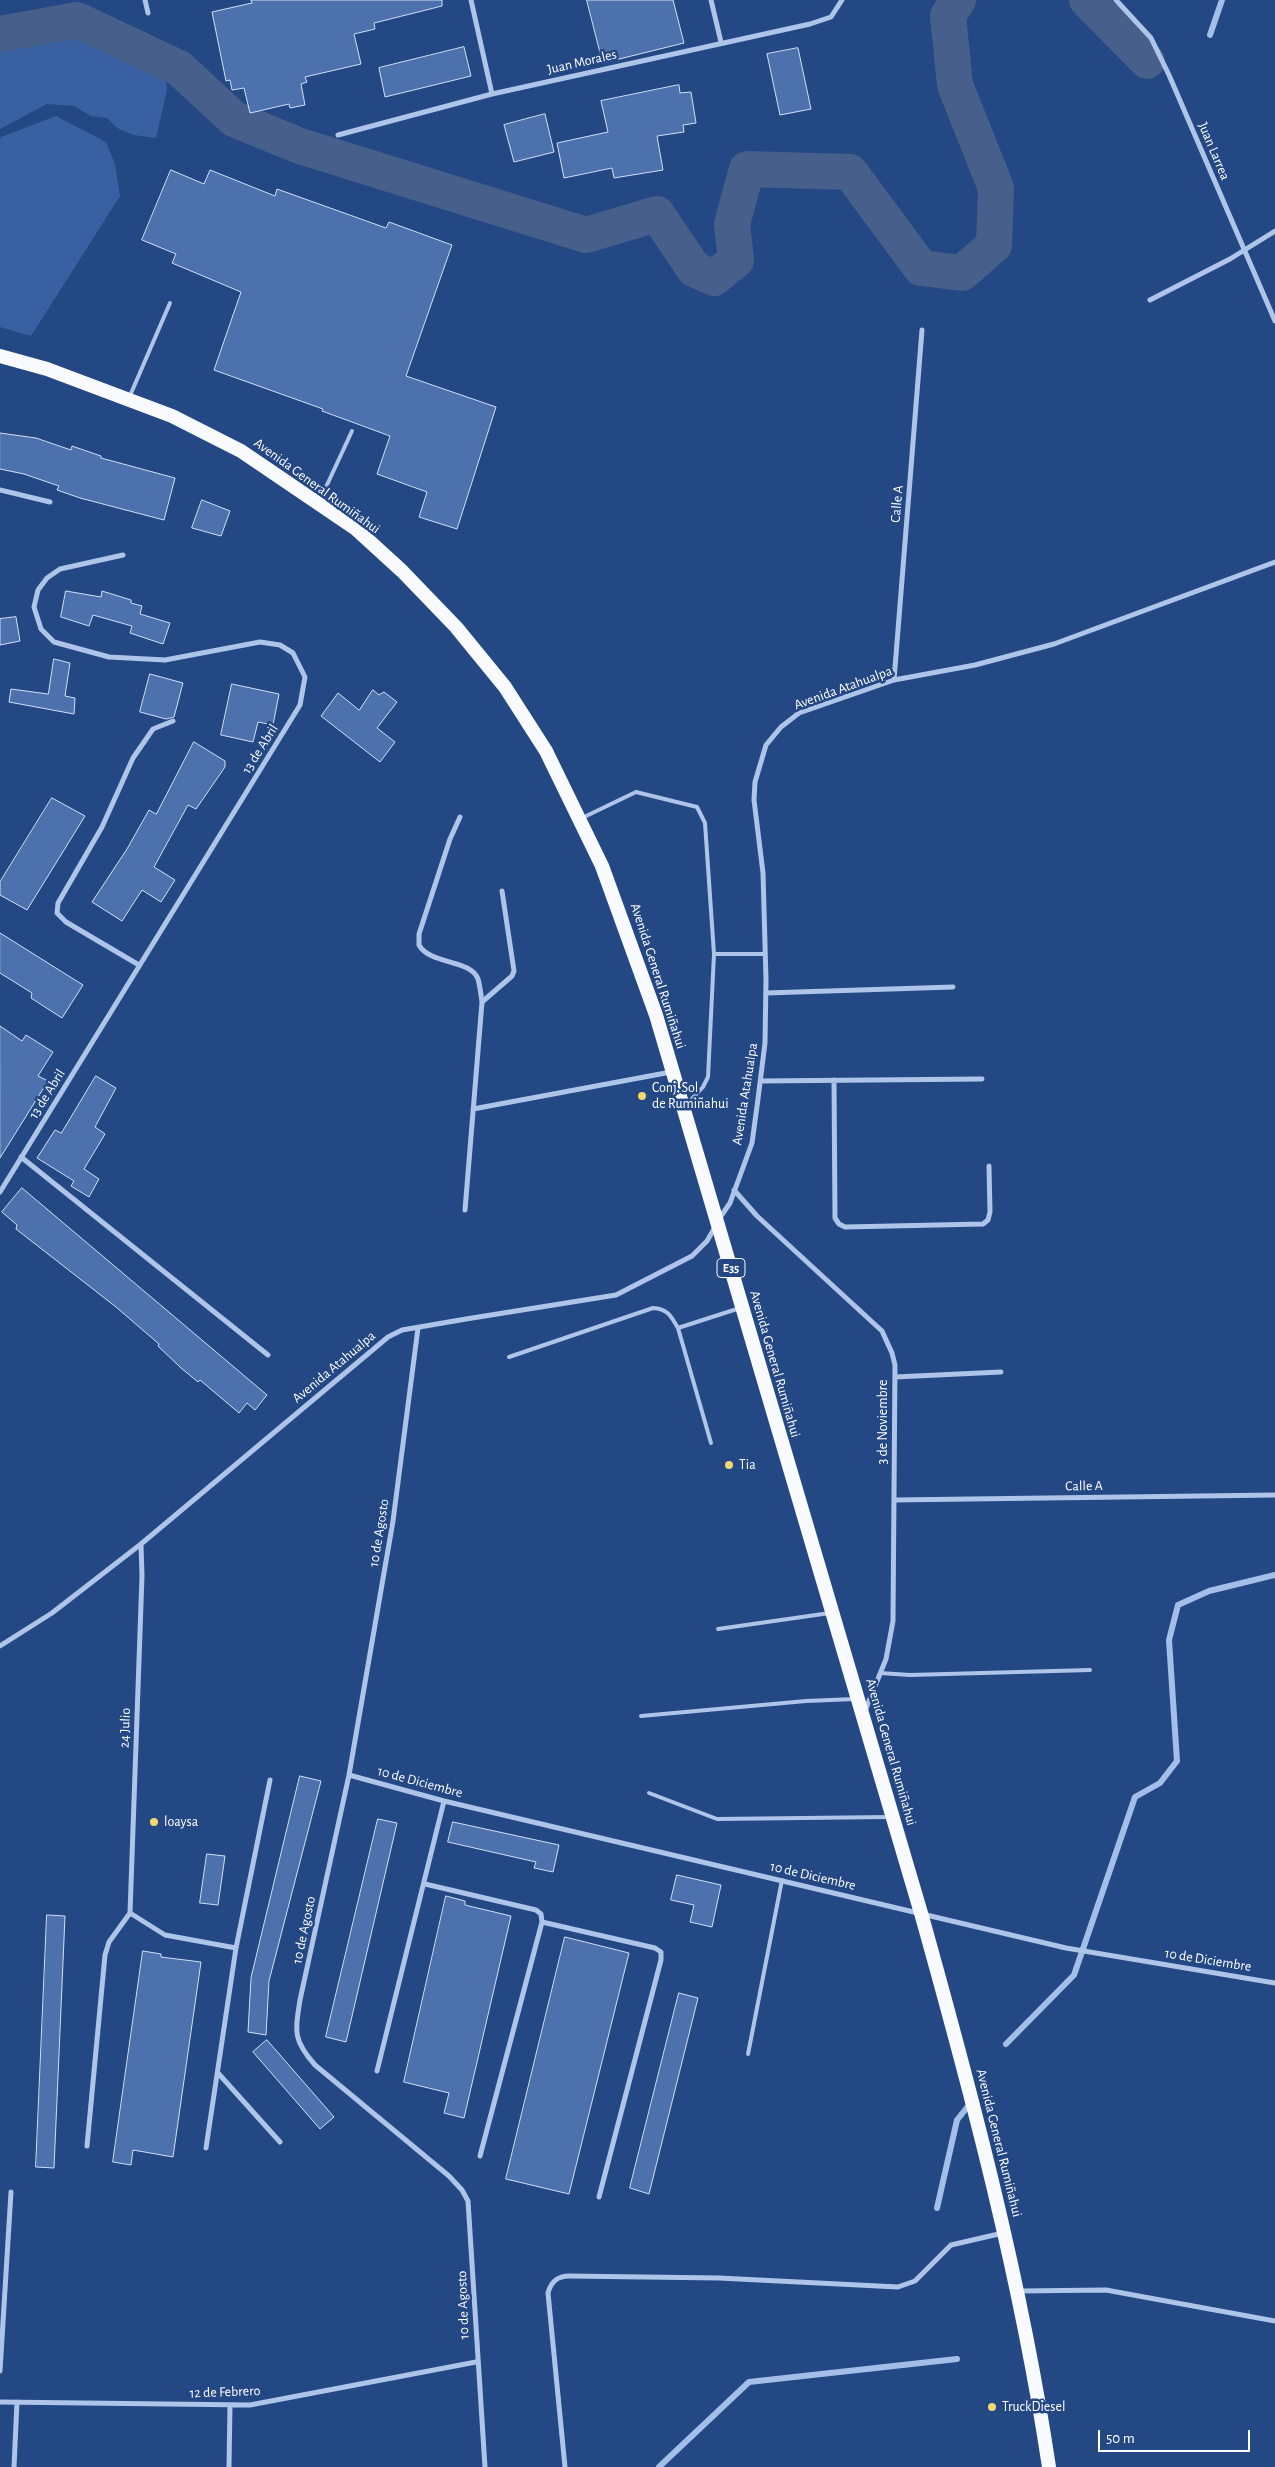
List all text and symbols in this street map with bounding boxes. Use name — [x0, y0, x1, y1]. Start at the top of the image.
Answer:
street label: Juan Morales — [546, 46, 618, 78]
street label: Juan Larrea — [1194, 120, 1234, 182]
street label: Avenida General Rumiñahui — [251, 435, 383, 537]
street label: Calle A — [887, 485, 907, 523]
street label: Avenida Atahualpa — [792, 662, 894, 714]
street label: 13 de Abril — [238, 721, 282, 777]
street label: Avenida General Rumiñahui — [627, 901, 689, 1051]
street label: Avenida Atahualpa — [729, 1042, 761, 1146]
street label: 13 de Abril — [25, 1066, 69, 1122]
place label: Conj. Sol de Rumiñahui — [652, 1080, 729, 1112]
marker: Conj. Sol de Rumiñahui — [636, 1090, 648, 1102]
road number: E35 — [717, 1258, 745, 1278]
street label: Avenida General Rumiñahui — [746, 1289, 804, 1439]
street label: Avenida Atahualpa — [289, 1327, 379, 1407]
street label: 3 de Noviembre — [875, 1379, 891, 1465]
place label: Tia — [739, 1457, 756, 1473]
marker: Tia — [723, 1459, 735, 1471]
street label: Calle A — [1065, 1477, 1103, 1495]
street label: 10 de Agosto — [365, 1498, 393, 1568]
street label: Avenida General Rumiñahui — [862, 1677, 920, 1827]
street label: 24 Julio — [116, 1707, 134, 1749]
street label: 10 de Diciembre — [376, 1763, 464, 1801]
place label: loaysa — [164, 1814, 198, 1830]
marker: loaysa — [148, 1816, 160, 1828]
street label: 10 de Diciembre — [769, 1858, 857, 1894]
street label: 10 de Agosto — [289, 1895, 319, 1965]
street label: 10 de Diciembre — [1164, 1945, 1252, 1975]
street label: Avenida General Rumiñahui — [972, 2067, 1026, 2219]
street label: 10 de Agosto — [453, 2270, 473, 2340]
street label: 12 de Febrero — [189, 2382, 261, 2402]
place label: TruckDiesel — [1002, 2399, 1065, 2415]
marker: TruckDiesel — [986, 2401, 998, 2413]
scale bar — [1100, 2420, 1252, 2452]
text: 50 m — [1106, 2431, 1135, 2446]

